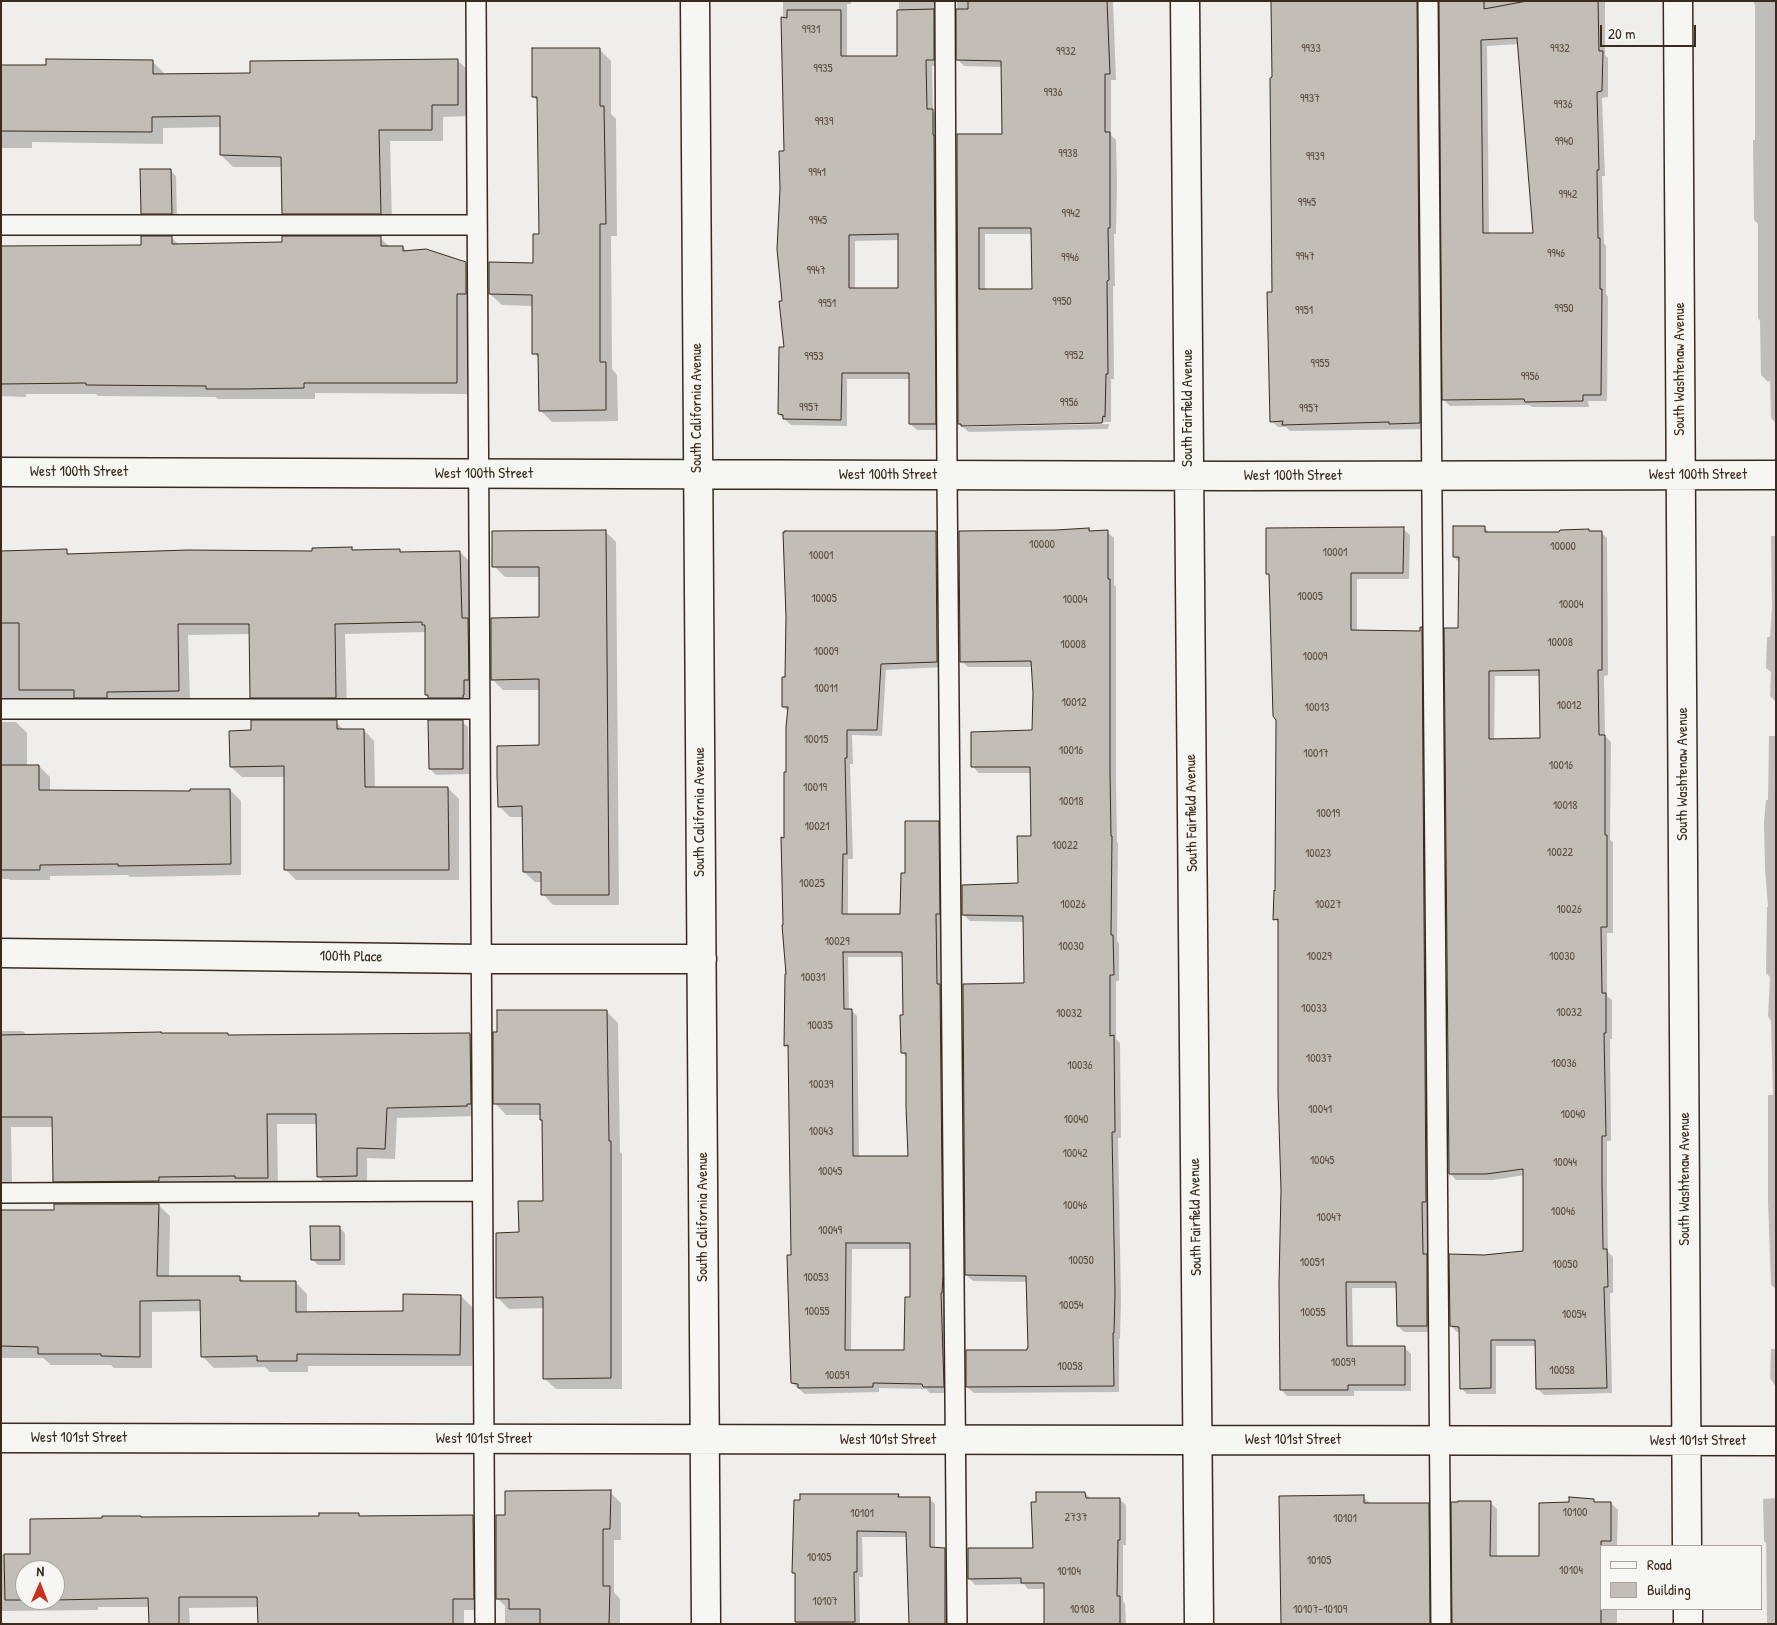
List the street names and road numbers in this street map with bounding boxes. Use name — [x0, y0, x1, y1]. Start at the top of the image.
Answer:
street label: South Washtenaw Avenue — [1671, 302, 1689, 436]
street label: South California Avenue — [688, 343, 706, 473]
street label: South Fairfield Avenue — [1179, 349, 1197, 467]
street label: West 100th Street — [30, 463, 128, 481]
street label: West 100th Street — [435, 465, 533, 483]
street label: West 100th Street — [839, 466, 937, 484]
street label: West 100th Street — [1649, 466, 1747, 484]
street label: West 100th Street — [1244, 467, 1342, 485]
street label: South Washtenaw Avenue — [1674, 707, 1692, 841]
street label: South California Avenue — [691, 747, 709, 877]
street label: South Fairfield Avenue — [1182, 754, 1202, 872]
street label: 100th Place — [320, 947, 382, 967]
street label: South Washtenaw Avenue — [1676, 1112, 1694, 1246]
street label: South California Avenue — [694, 1152, 712, 1282]
street label: South Fairfield Avenue — [1186, 1158, 1206, 1276]
street label: West 101st Street — [31, 1429, 127, 1447]
street label: West 101st Street — [436, 1430, 532, 1448]
street label: West 101st Street — [840, 1431, 936, 1449]
street label: West 101st Street — [1245, 1431, 1341, 1449]
street label: West 101st Street — [1650, 1432, 1746, 1450]

